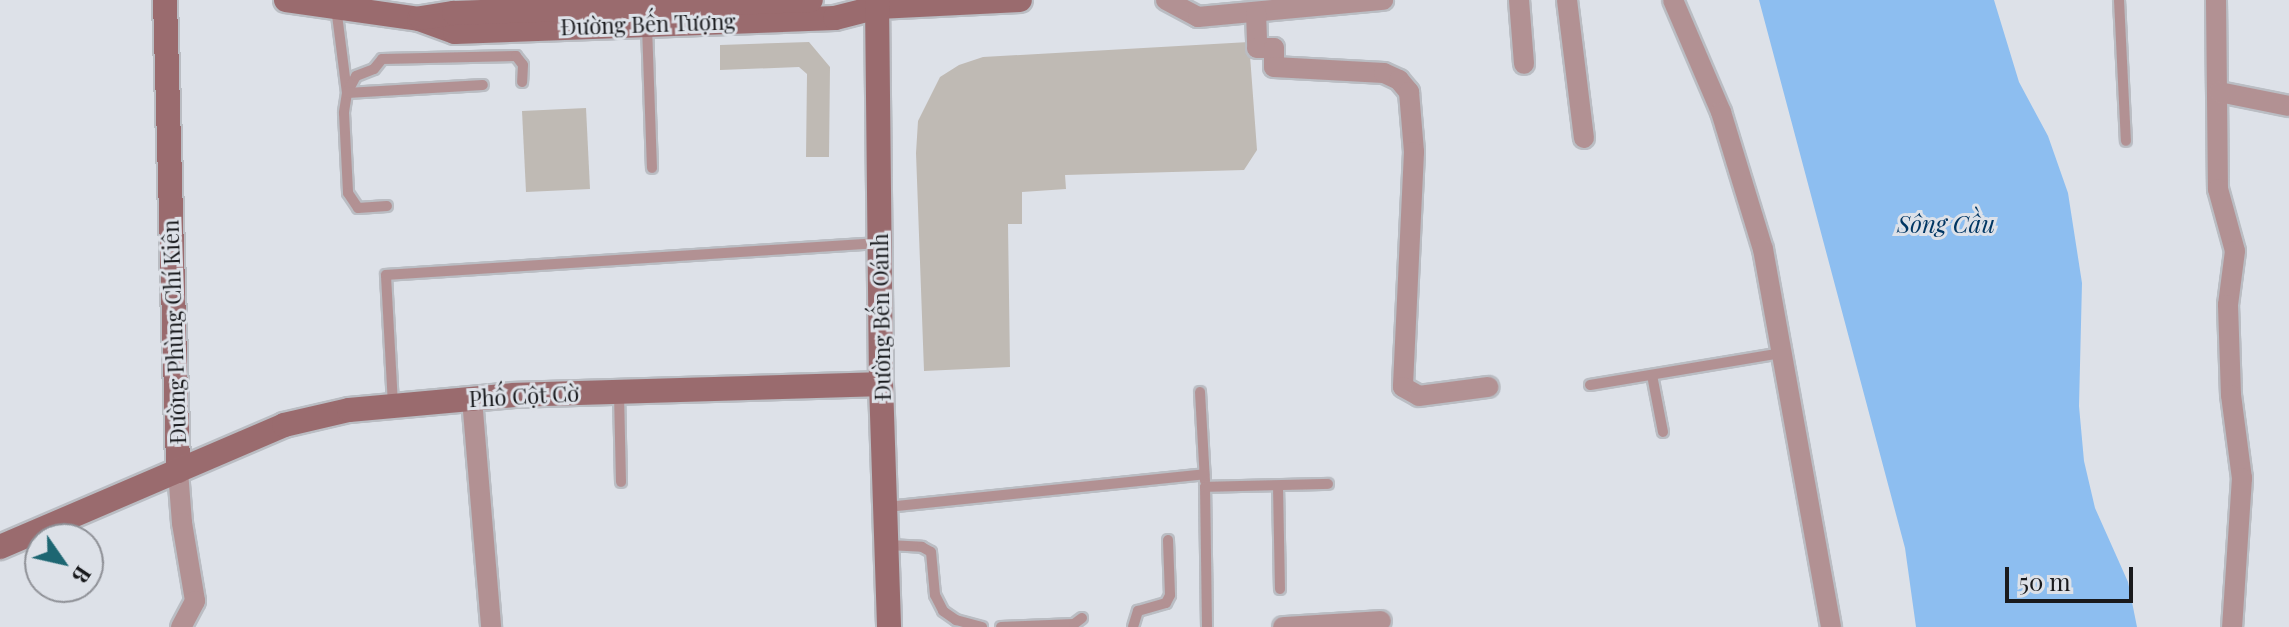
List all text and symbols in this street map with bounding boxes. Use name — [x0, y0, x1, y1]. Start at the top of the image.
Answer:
street label: Đường Bến Tượng — [560, 8, 736, 40]
water label: Sông Cầu — [1897, 210, 1995, 238]
street label: Đường Phùng Chí Kiên — [157, 219, 191, 445]
street label: Đường Bến Oánh — [866, 233, 896, 401]
street label: Phố Cột Cờ — [468, 380, 580, 412]
north arrow — [24, 523, 104, 603]
scale bar — [2009, 551, 2137, 601]
text: B — [66, 561, 99, 590]
text: 50 m — [2019, 565, 2071, 597]

